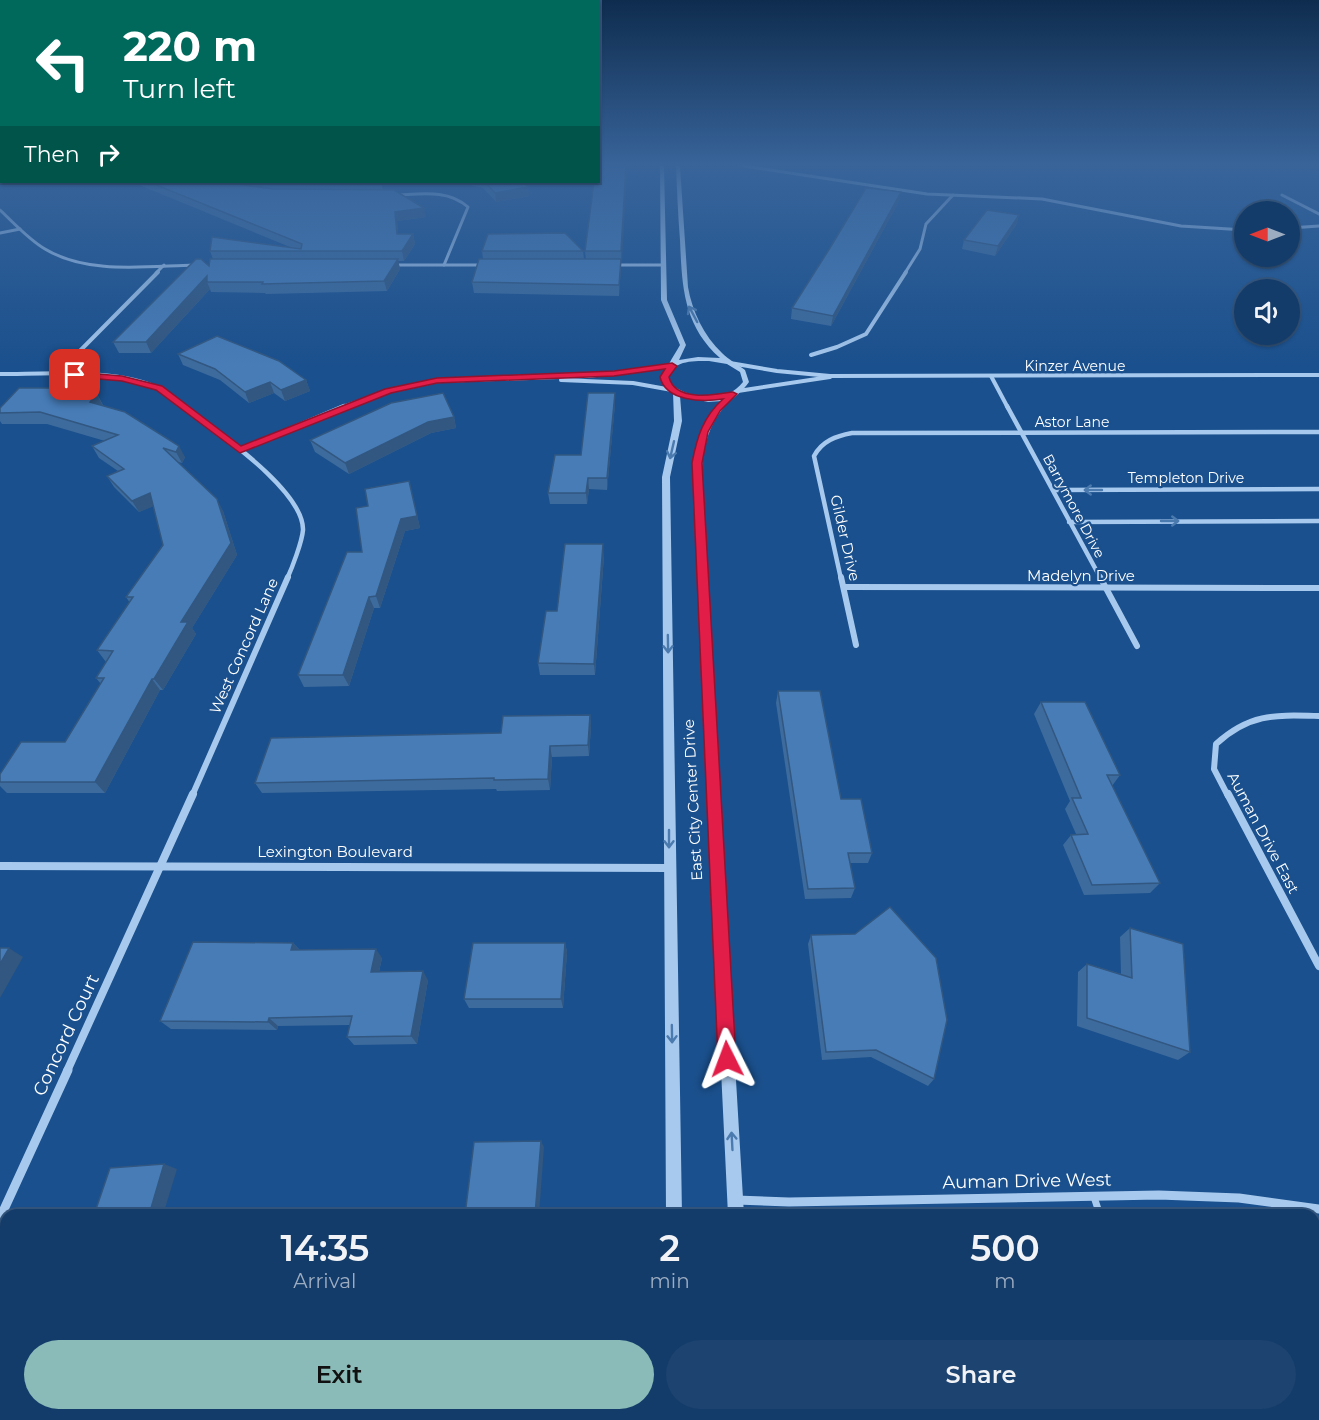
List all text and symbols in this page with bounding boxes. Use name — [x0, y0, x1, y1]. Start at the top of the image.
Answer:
text: 220 m — [123, 20, 257, 72]
icon: left — [24, 24, 102, 102]
text: Turn left — [123, 72, 236, 105]
icon: right — [92, 138, 125, 171]
text: Then — [24, 141, 80, 168]
north arrow — [1234, 201, 1300, 267]
map controls — [1234, 201, 1300, 345]
button: sound — [1234, 279, 1300, 345]
one-way arrow — [687, 306, 698, 324]
pin — [49, 349, 100, 400]
street label: Kinzer Avenue — [1025, 357, 1125, 375]
icon: arrive — [58, 358, 91, 391]
street label: Astor Lane — [1035, 413, 1109, 431]
one-way arrow — [666, 440, 678, 459]
street label: Barrymore Drive — [1039, 451, 1109, 561]
street label: Templeton Drive — [1128, 469, 1244, 487]
one-way arrow — [1083, 484, 1103, 496]
street label: Gilder Drive — [826, 493, 865, 583]
one-way arrow — [1159, 516, 1179, 527]
street label: Madelyn Drive — [1027, 566, 1135, 585]
street label: West Concord Lane — [205, 575, 282, 717]
one-way arrow — [662, 634, 674, 654]
street label: East City Center Drive — [679, 719, 706, 881]
street label: Auman Drive East — [1223, 769, 1304, 897]
one-way arrow — [664, 829, 675, 849]
street label: Lexington Boulevard — [257, 842, 413, 861]
street label: Concord Court — [28, 971, 104, 1099]
one-way arrow — [666, 1024, 678, 1044]
position arrow — [695, 1027, 759, 1091]
one-way arrow — [726, 1132, 737, 1152]
street label: Auman Drive West — [942, 1169, 1112, 1193]
text: 14:35 — [280, 1226, 369, 1270]
text: 2 — [659, 1226, 680, 1270]
text: 500 — [970, 1226, 1040, 1270]
text: Arrival — [293, 1269, 356, 1293]
text: min — [650, 1269, 690, 1293]
text: m — [994, 1269, 1015, 1293]
button: Exit — [24, 1340, 654, 1409]
button: Share — [666, 1340, 1296, 1409]

